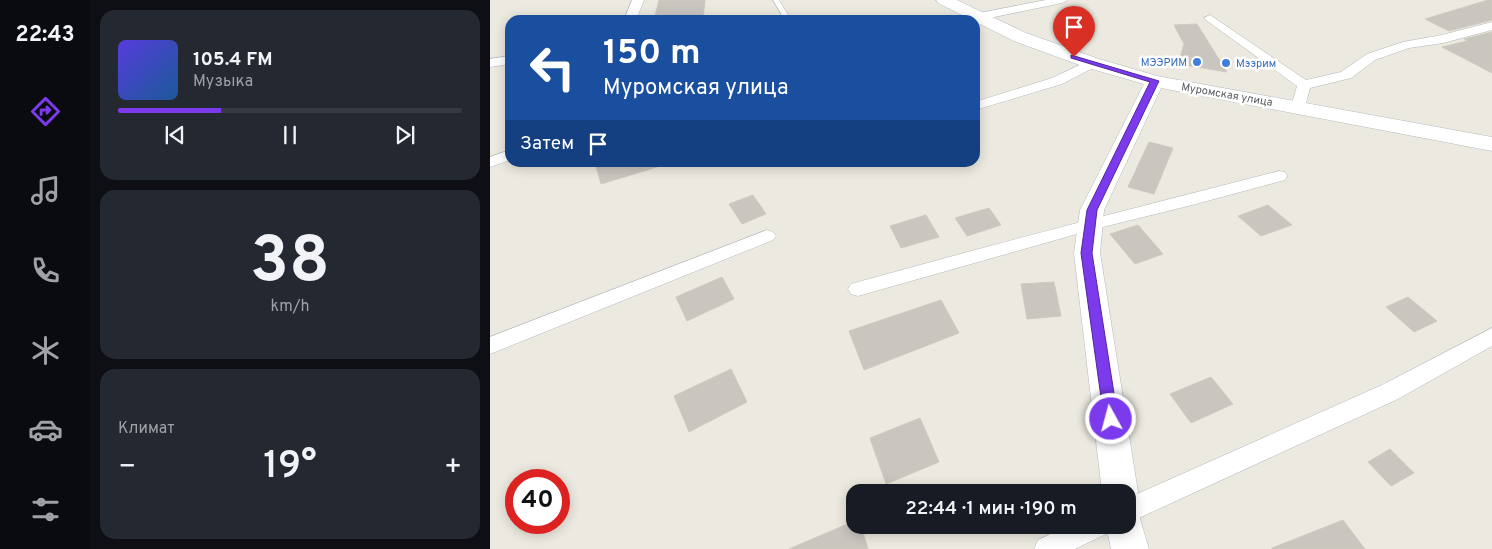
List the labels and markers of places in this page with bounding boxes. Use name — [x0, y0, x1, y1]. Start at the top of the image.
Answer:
pin — [1053, 6, 1095, 57]
place label: МЭЭРИМ — [1141, 56, 1187, 70]
marker: МЭЭРИМ — [1191, 56, 1203, 68]
marker: Мээрим — [1220, 57, 1232, 69]
place label: Мээрим — [1236, 57, 1276, 71]

